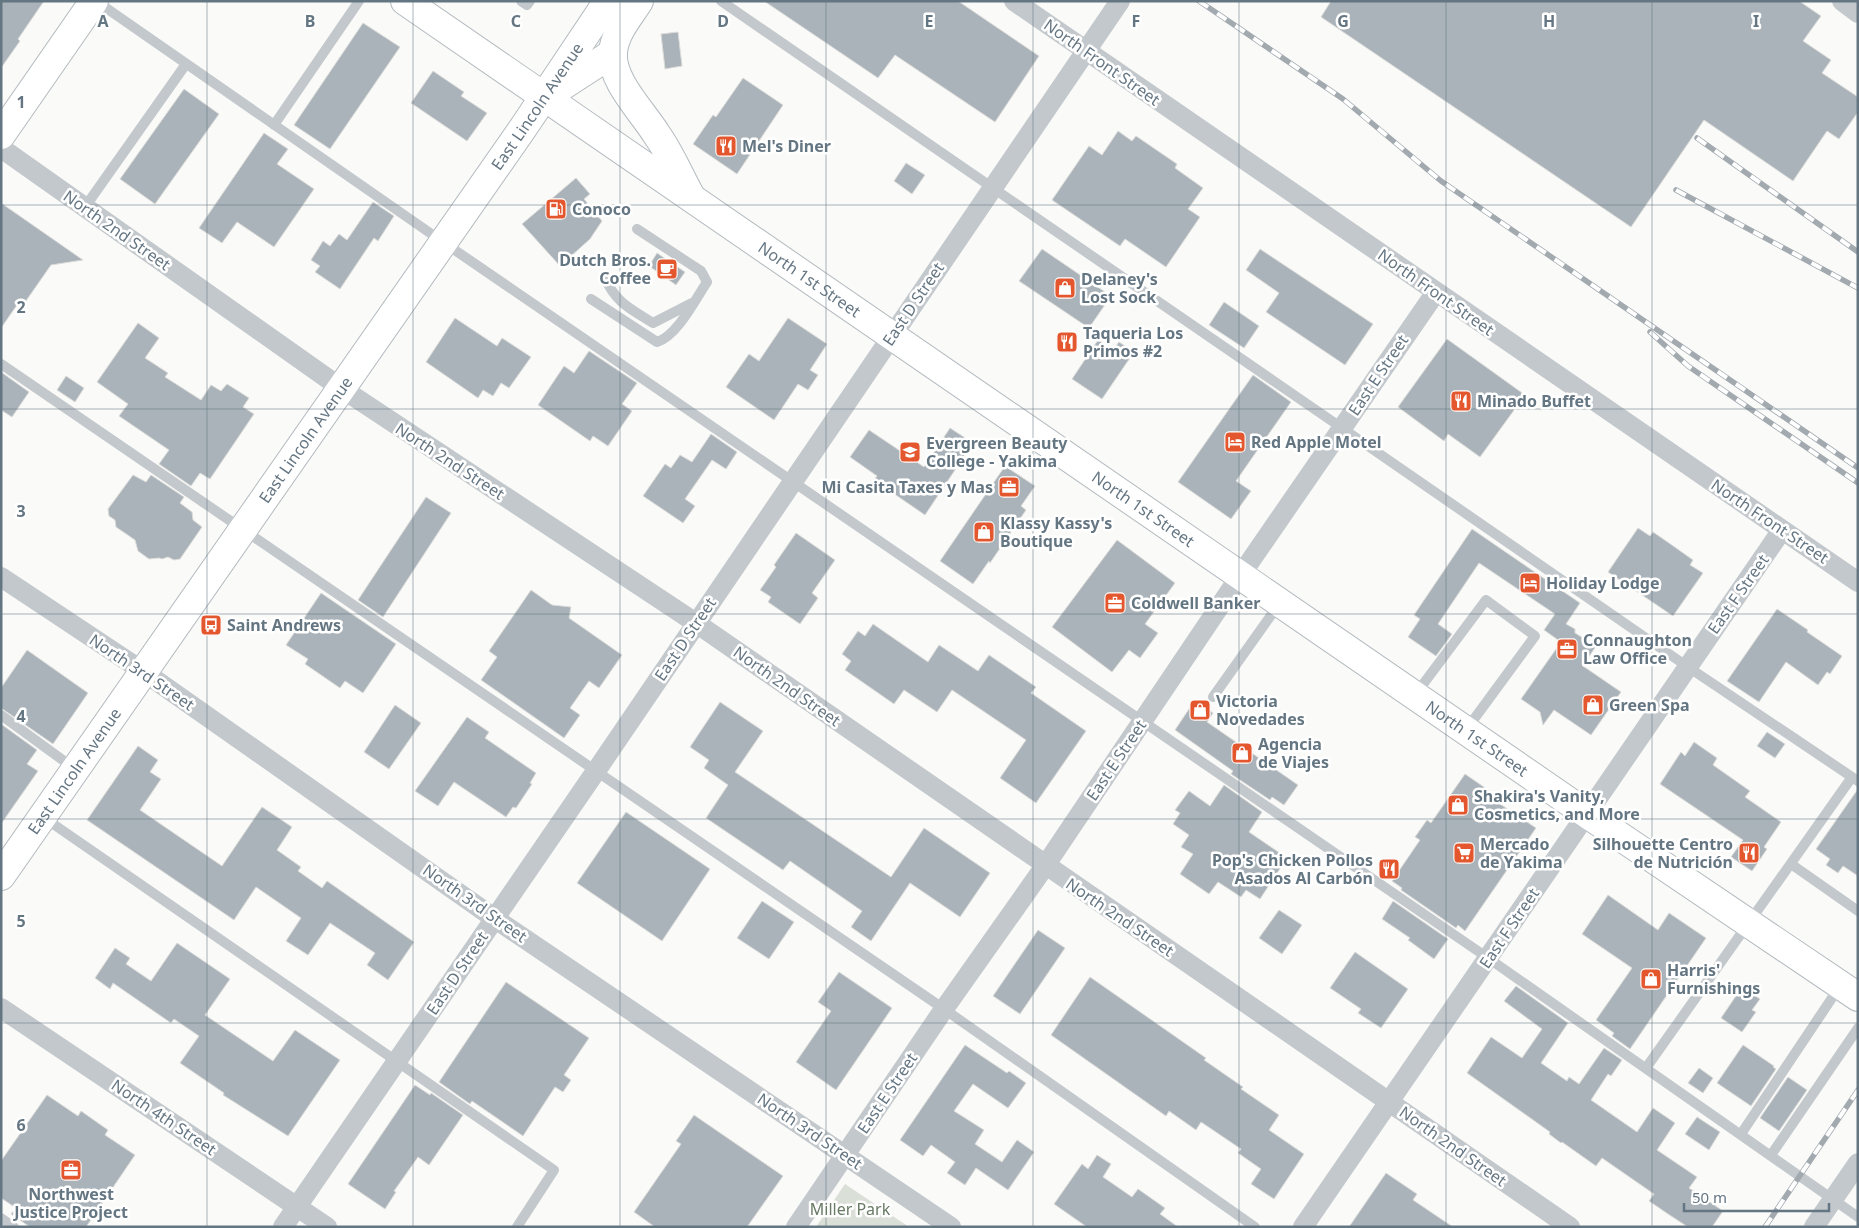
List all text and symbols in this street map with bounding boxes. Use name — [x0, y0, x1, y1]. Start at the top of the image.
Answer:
text: A — [97, 10, 109, 32]
text: B — [305, 10, 315, 32]
text: C — [511, 10, 521, 32]
text: D — [717, 10, 729, 32]
text: E — [925, 10, 934, 32]
text: G — [1337, 10, 1349, 32]
text: H — [1543, 10, 1555, 32]
text: I — [1753, 10, 1759, 32]
street label: North Front Street — [1040, 15, 1164, 109]
street label: East Lincoln Avenue — [486, 38, 588, 174]
text: 1 — [16, 91, 26, 113]
restaurant icon: Mel's Diner — [714, 134, 738, 158]
place label: Mel's Diner — [742, 135, 831, 157]
street label: North 2nd Street — [59, 185, 175, 275]
fuel station icon: Conoco — [544, 197, 568, 221]
place label: Conoco — [572, 198, 631, 220]
street label: North 1st Street — [754, 236, 865, 322]
street label: North Front Street — [1374, 244, 1499, 340]
place label: Dutch Bros. Coffee — [559, 249, 651, 289]
cafe icon: Dutch Bros. Coffee — [655, 257, 679, 281]
street label: East D Street — [877, 258, 949, 350]
place label: Delaney's Lost Sock — [1081, 268, 1158, 308]
shop icon: Delaney's Lost Sock — [1053, 276, 1077, 300]
text: 2 — [16, 296, 26, 318]
place label: Taqueria Los Primos #2 — [1083, 322, 1183, 362]
restaurant icon: Taqueria Los Primos #2 — [1055, 330, 1079, 354]
street label: East E Street — [1343, 330, 1413, 420]
street label: East Lincoln Avenue — [254, 372, 357, 507]
restaurant icon: Minado Buffet — [1449, 389, 1473, 413]
place label: Minado Buffet — [1477, 390, 1591, 412]
street label: North 2nd Street — [391, 417, 509, 505]
hotel icon: Red Apple Motel — [1223, 430, 1247, 454]
place label: Red Apple Motel — [1251, 431, 1381, 453]
place label: Evergreen Beauty College - Yakima — [926, 432, 1068, 472]
school or university icon: Evergreen Beauty College - Yakima — [898, 440, 922, 464]
street label: North 1st Street — [1088, 466, 1199, 552]
street label: North Front Street — [1707, 474, 1833, 569]
office icon: Mi Casita Taxes y Mas — [997, 475, 1021, 499]
place label: Mi Casita Taxes y Mas — [821, 476, 993, 498]
text: 3 — [16, 500, 26, 522]
place label: Klassy Kassy's Boutique — [1000, 512, 1112, 552]
shop icon: Klassy Kassy's Boutique — [972, 520, 996, 544]
street label: East F Street — [1702, 550, 1774, 638]
hotel icon: Holiday Lodge — [1518, 571, 1542, 595]
place label: Holiday Lodge — [1546, 572, 1660, 594]
office icon: Coldwell Banker — [1103, 591, 1127, 615]
place label: Coldwell Banker — [1131, 592, 1260, 614]
street label: East D Street — [649, 593, 721, 685]
bus stop icon: Saint Andrews — [199, 613, 223, 637]
place label: Saint Andrews — [227, 614, 341, 636]
street label: North 3rd Street — [85, 629, 199, 715]
place label: Connaughton Law Office — [1583, 629, 1692, 669]
office icon: Connaughton Law Office — [1555, 637, 1579, 661]
street label: North 2nd Street — [729, 641, 845, 731]
place label: Victoria Novedades — [1216, 690, 1305, 730]
shop icon: Green Spa — [1581, 693, 1605, 717]
place label: Green Spa — [1609, 694, 1690, 716]
street label: North 1st Street — [1421, 695, 1533, 781]
shop icon: Victoria Novedades — [1188, 698, 1212, 722]
street label: East Lincoln Avenue — [22, 703, 126, 839]
text: 4 — [16, 705, 26, 727]
street label: East E Street — [1081, 715, 1151, 805]
place label: Agencia de Viajes — [1258, 733, 1329, 773]
shop icon: Agencia de Viajes — [1230, 741, 1254, 765]
place label: Shakira's Vanity, Cosmetics, and More — [1474, 785, 1640, 825]
shop icon: Shakira's Vanity, Cosmetics, and More — [1446, 793, 1470, 817]
place label: Mercado de Yakima — [1480, 833, 1563, 873]
place label: Silhouette Centro de Nutrición — [1593, 833, 1733, 873]
supermarket icon: Mercado de Yakima — [1452, 841, 1476, 865]
restaurant icon: Silhouette Centro de Nutrición — [1737, 841, 1761, 865]
place label: Pop's Chicken Pollos Asados Al Carbón — [1212, 849, 1373, 889]
restaurant icon: Pop's Chicken Pollos Asados Al Carbón — [1377, 857, 1401, 881]
street label: North 3rd Street — [419, 859, 532, 947]
street label: North 2nd Street — [1062, 873, 1179, 961]
street label: East F Street — [1474, 883, 1544, 973]
text: 5 — [16, 910, 26, 932]
street label: East D Street — [421, 927, 493, 1019]
place label: Harris' Furnishings — [1667, 959, 1760, 999]
shop icon: Harris' Furnishings — [1639, 967, 1663, 991]
street label: East E Street — [852, 1048, 922, 1138]
street label: North 4th Street — [107, 1074, 221, 1160]
street label: North 3rd Street — [753, 1088, 867, 1174]
street label: North 2nd Street — [1395, 1101, 1511, 1191]
text: 6 — [16, 1114, 26, 1136]
office icon: Northwest Justice Project — [59, 1158, 83, 1182]
scale bar — [1684, 1180, 1829, 1212]
place label: Northwest Justice Project — [12, 1183, 128, 1223]
text: 50 m — [1692, 1187, 1727, 1207]
park label: Miller Park — [810, 1198, 891, 1220]

